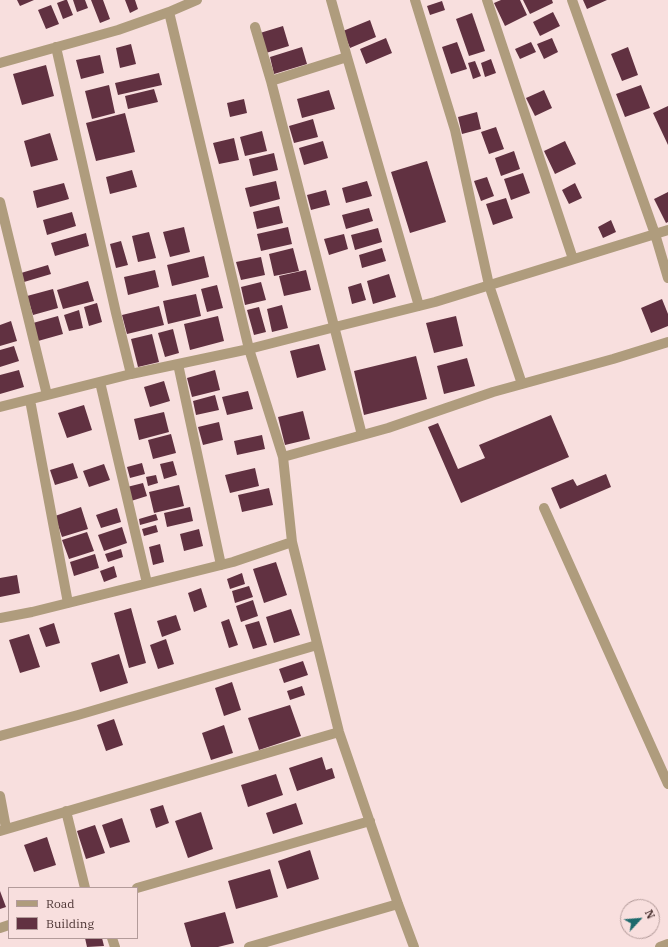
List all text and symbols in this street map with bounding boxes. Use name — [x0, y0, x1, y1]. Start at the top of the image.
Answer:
legend — [8, 887, 138, 939]
text: Road — [46, 896, 75, 911]
north arrow — [620, 899, 660, 939]
text: N — [642, 907, 658, 921]
text: Building — [46, 916, 94, 931]

